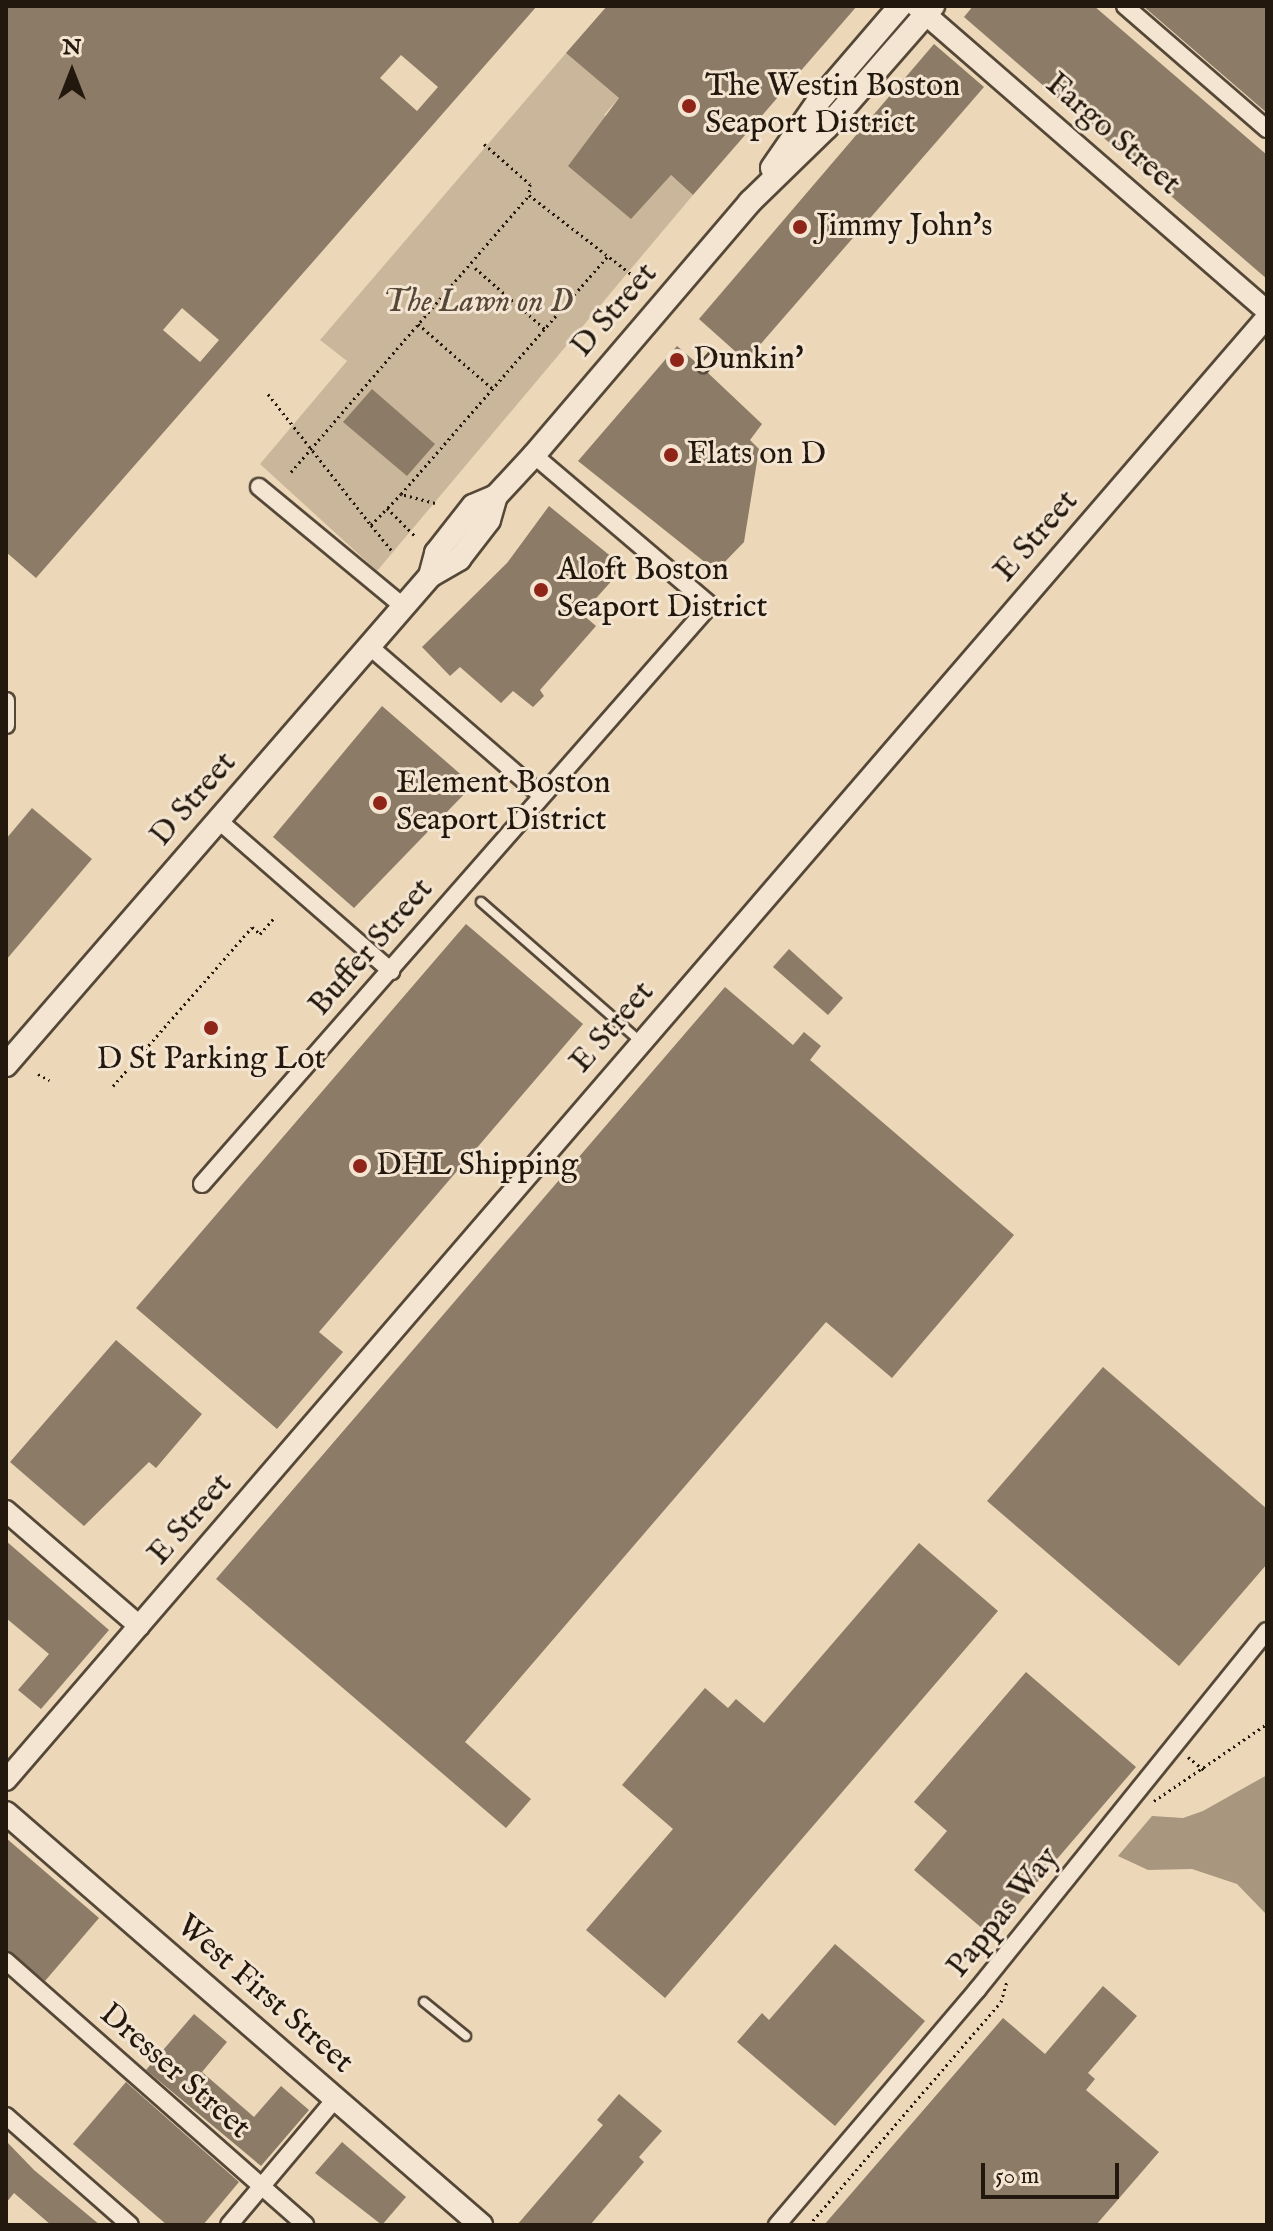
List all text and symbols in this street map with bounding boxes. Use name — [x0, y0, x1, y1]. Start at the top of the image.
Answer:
north arrow — [32, 32, 112, 112]
text: N — [62, 34, 82, 62]
street label: Fargo Street — [1037, 66, 1187, 204]
place label: The Westin Boston Seaport District — [705, 69, 960, 144]
marker: The Westin Boston Seaport District — [680, 97, 698, 115]
place label: Jimmy John's — [816, 208, 993, 246]
marker: Jimmy John's — [791, 218, 809, 236]
street label: D Street — [564, 256, 666, 366]
park label: The Lawn on D — [383, 284, 573, 322]
place label: Dunkin' — [693, 341, 804, 379]
marker: Dunkin' — [668, 351, 686, 369]
place label: Flats on D — [687, 436, 826, 474]
marker: Flats on D — [662, 446, 680, 464]
street label: E Street — [987, 483, 1087, 591]
place label: Aloft Boston Seaport District — [557, 553, 768, 628]
marker: Aloft Boston Seaport District — [532, 581, 550, 599]
street label: D Street — [143, 745, 245, 855]
place label: Element Boston Seaport District — [396, 766, 610, 841]
marker: Element Boston Seaport District — [371, 794, 389, 812]
street label: Buffer Street — [302, 871, 442, 1025]
street label: E Street — [563, 974, 663, 1082]
marker: D St Parking Lot — [202, 1019, 220, 1037]
place label: D St Parking Lot — [96, 1041, 326, 1079]
place label: DHL Shipping — [376, 1147, 578, 1185]
marker: DHL Shipping — [351, 1157, 369, 1175]
street label: E Street — [141, 1466, 241, 1574]
street label: Pappas Way — [940, 1840, 1068, 1986]
street label: West First Street — [168, 1908, 360, 2082]
street label: Dresser Street — [91, 1996, 257, 2148]
scale bar — [985, 2147, 1123, 2197]
text: 50 m — [995, 2161, 1039, 2192]

